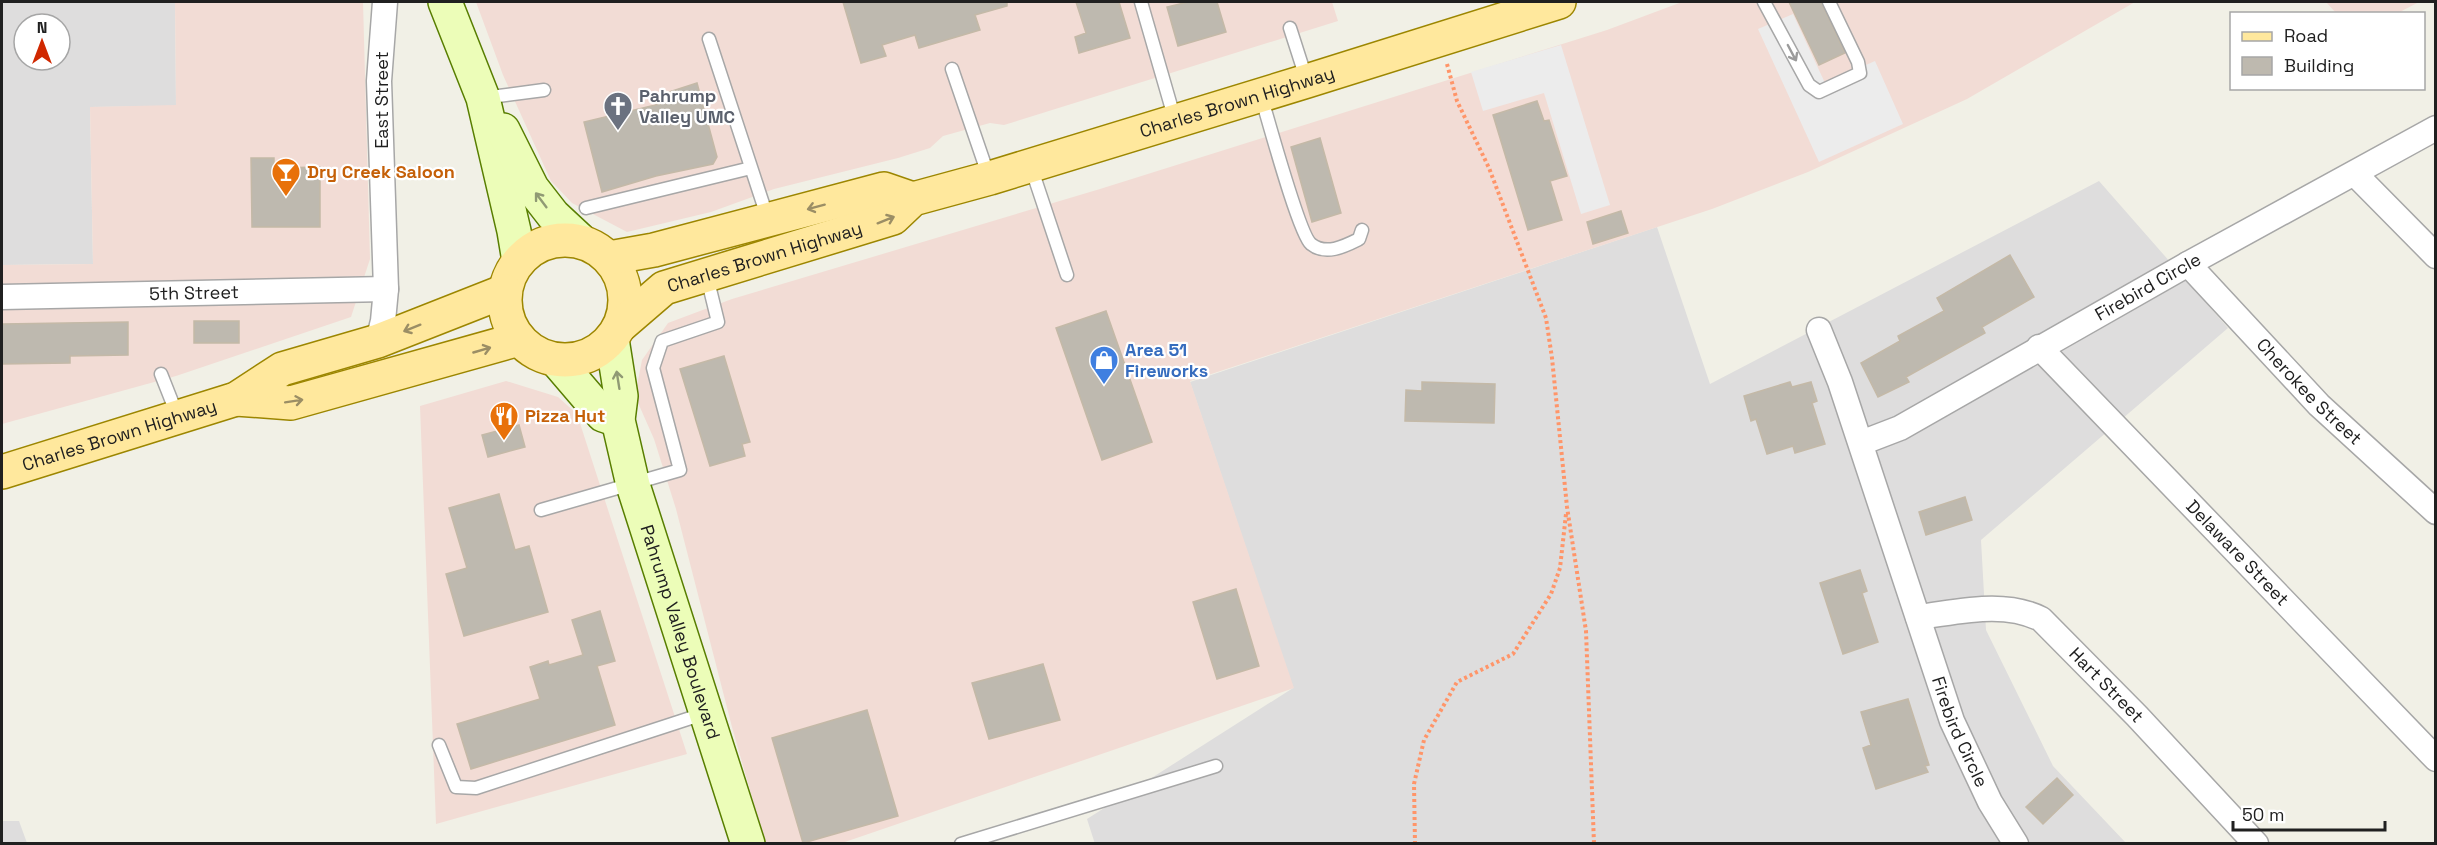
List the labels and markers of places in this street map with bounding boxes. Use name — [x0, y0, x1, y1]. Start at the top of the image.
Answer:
place label: Pahrump Valley UMC — [639, 84, 735, 128]
church icon: Pahrump Valley UMC — [602, 90, 634, 132]
bar icon: Dry Creek Saloon — [270, 156, 302, 198]
place label: Dry Creek Saloon — [307, 160, 455, 183]
place label: Area 51 Fireworks — [1125, 338, 1208, 382]
shop icon: Area 51 Fireworks — [1088, 344, 1120, 386]
restaurant icon: Pizza Hut — [488, 400, 520, 442]
place label: Pizza Hut — [525, 404, 605, 427]

